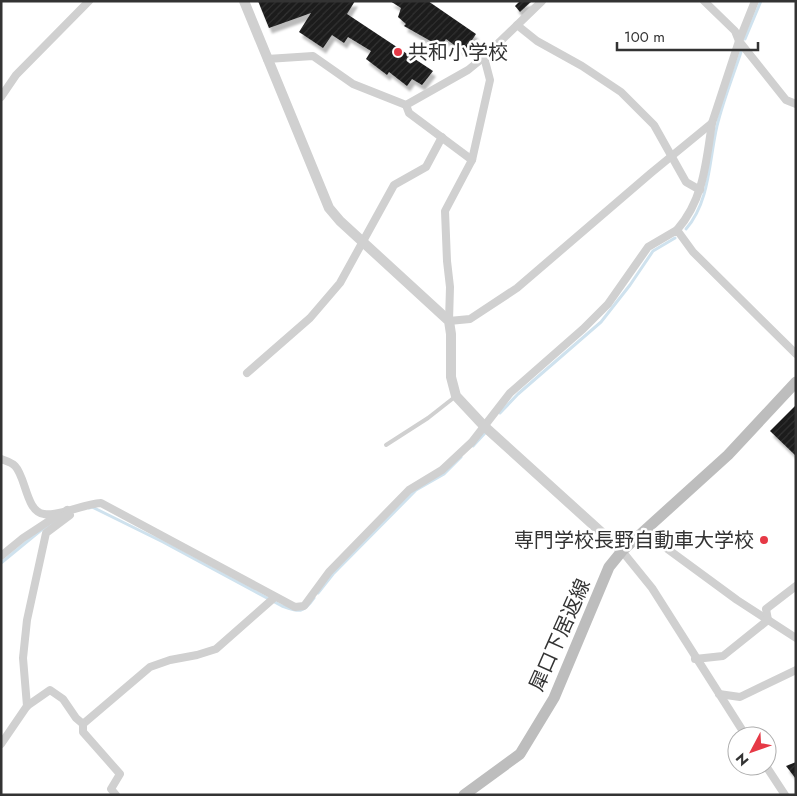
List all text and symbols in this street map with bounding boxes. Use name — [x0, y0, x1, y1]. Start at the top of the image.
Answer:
scale bar — [617, 20, 758, 52]
text: 100 m — [624, 26, 665, 48]
place label: 共和小学校 — [408, 38, 508, 67]
marker: 共和小学校 — [392, 46, 404, 58]
place label: 専門学校長野自動車大学校 — [514, 526, 754, 555]
marker: 専門学校長野自動車大学校 — [758, 534, 770, 546]
street label: 犀口下居返線 — [522, 574, 598, 696]
north arrow — [727, 726, 777, 776]
text: N — [731, 749, 753, 770]

